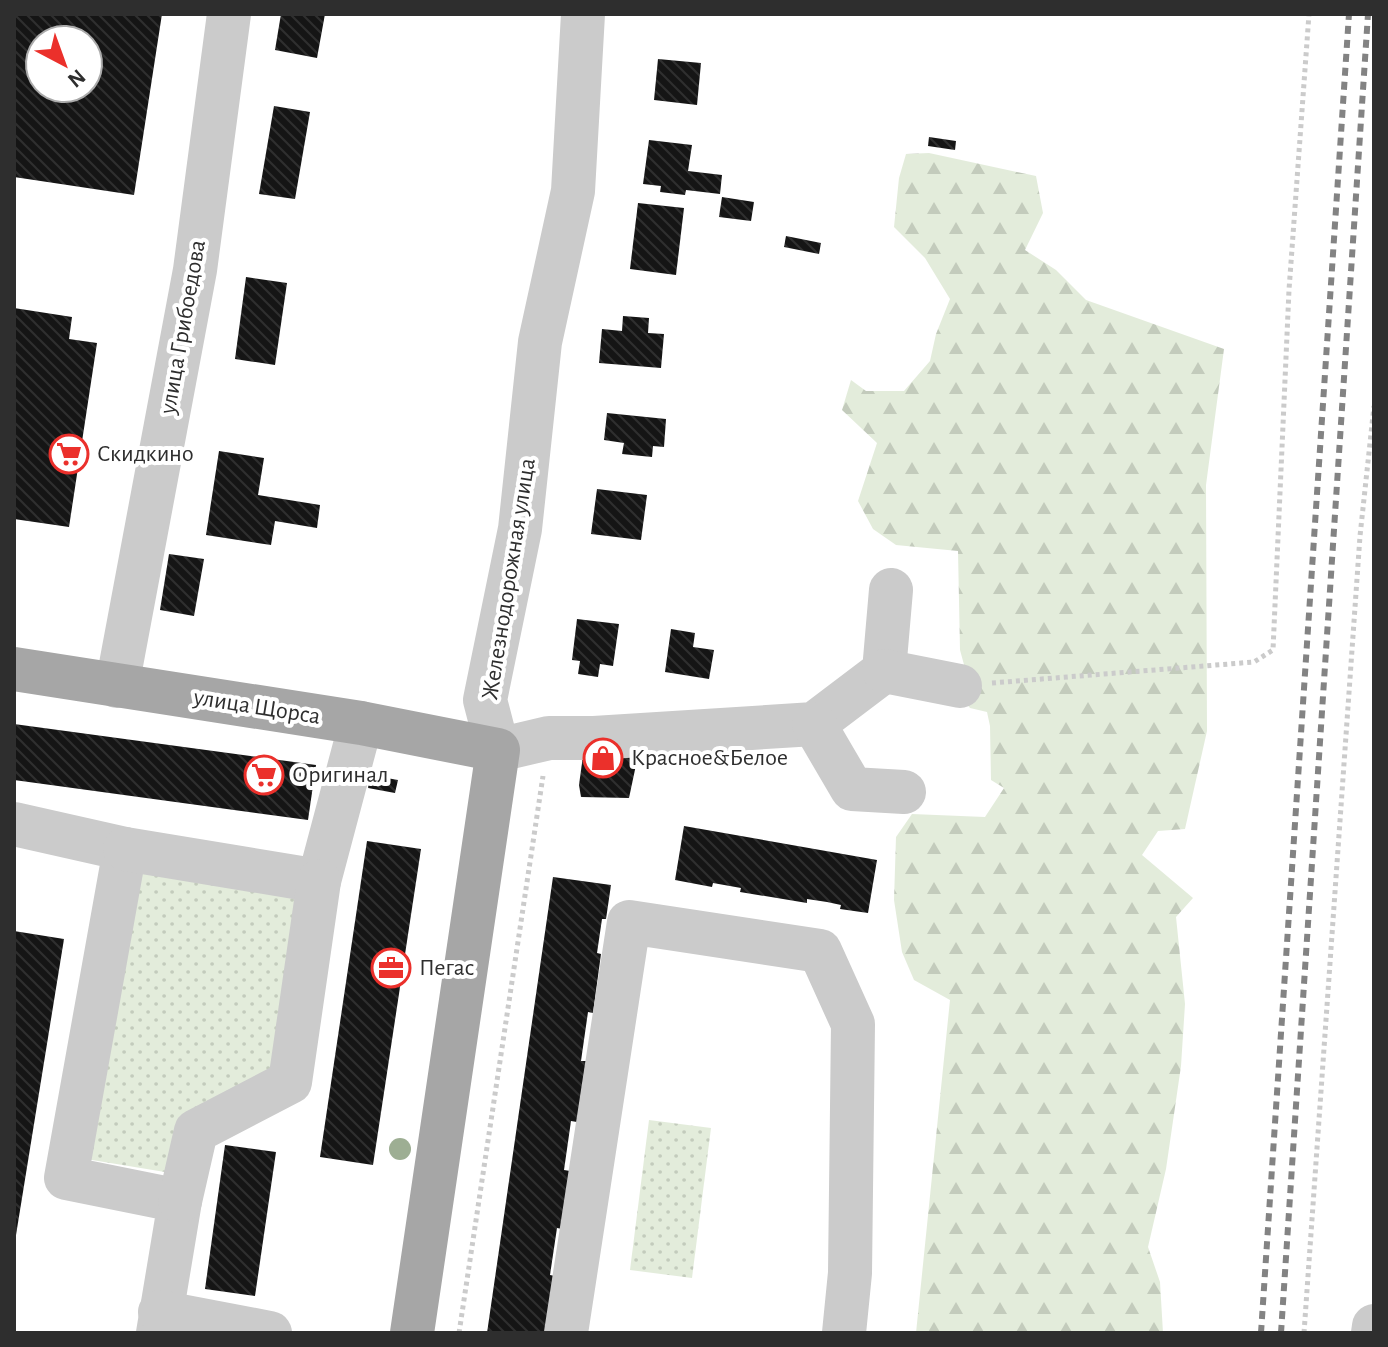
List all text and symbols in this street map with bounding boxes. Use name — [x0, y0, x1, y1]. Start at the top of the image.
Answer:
north arrow — [24, 24, 104, 104]
text: N — [63, 65, 89, 92]
street label: улица Грибоедова — [156, 238, 210, 417]
supermarket icon: Скидкино — [48, 433, 90, 475]
place label: Скидкино — [97, 442, 194, 466]
street label: Железнодорожная улица — [478, 456, 540, 702]
street label: улица Щорса — [191, 685, 322, 729]
shop icon: Красное&Белое — [582, 737, 624, 779]
place label: Красное&Белое — [631, 746, 788, 770]
supermarket icon: Оригинал — [243, 754, 285, 796]
place label: Оригинал — [292, 763, 388, 787]
office icon: Пегас — [370, 947, 412, 989]
place label: Пегас — [419, 956, 474, 980]

